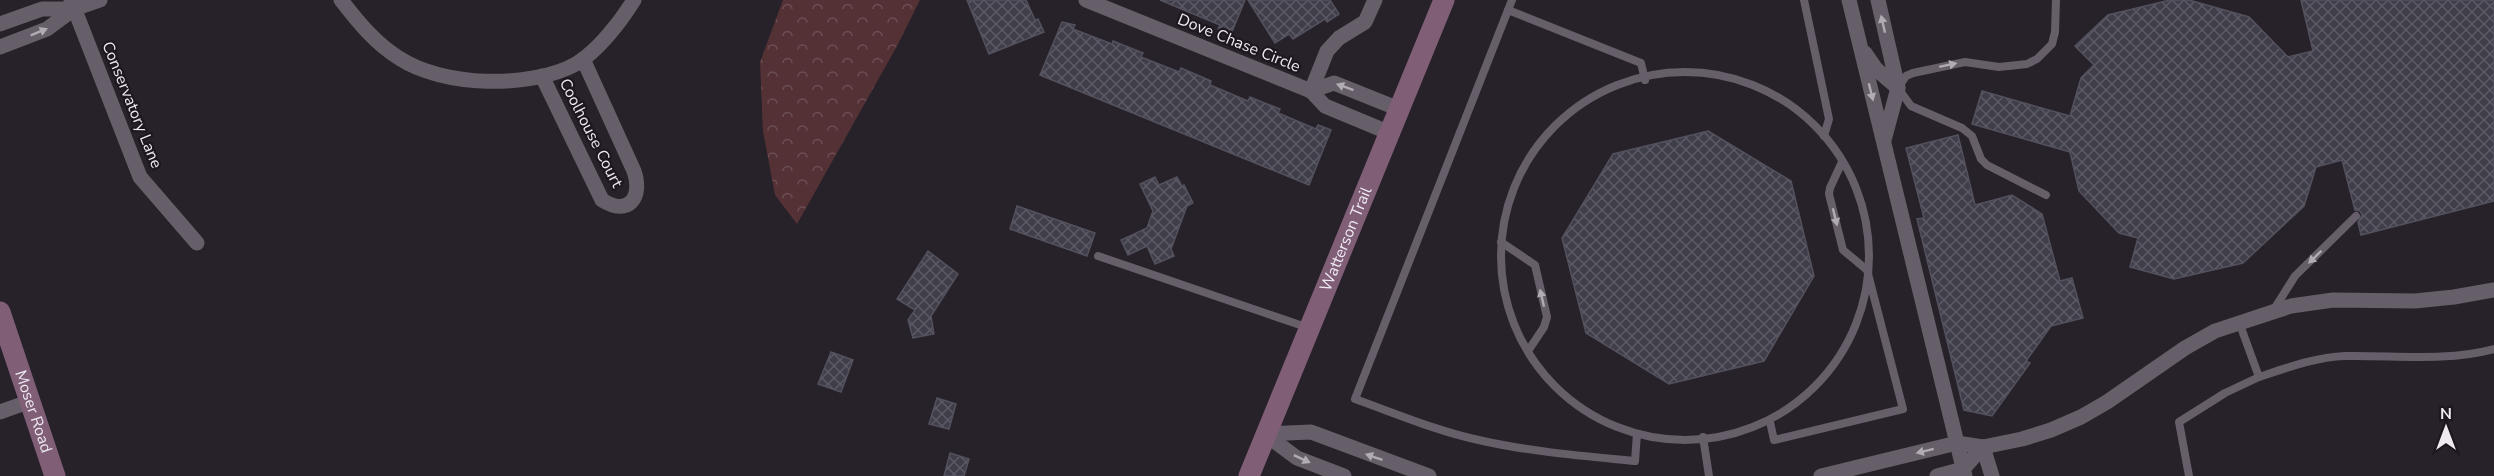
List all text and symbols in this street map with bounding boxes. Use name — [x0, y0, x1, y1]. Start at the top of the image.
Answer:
street label: Dove Chase Circle — [1174, 8, 1304, 78]
one-way arrow — [1878, 14, 1887, 33]
one-way arrow — [30, 27, 48, 36]
street label: Conservatory Lane — [97, 38, 167, 172]
one-way arrow — [1939, 60, 1958, 69]
street label: Coolhouse Court — [554, 75, 628, 192]
one-way arrow — [1336, 81, 1354, 91]
one-way arrow — [1866, 83, 1876, 102]
street label: Watterson Trail — [1315, 183, 1377, 295]
one-way arrow — [1831, 208, 1841, 226]
one-way arrow — [2308, 249, 2322, 263]
one-way arrow — [1537, 289, 1547, 307]
street label: Moser Road — [9, 367, 57, 456]
north arrow — [2416, 398, 2476, 458]
text: N — [2440, 403, 2452, 425]
one-way arrow — [1916, 446, 1935, 456]
one-way arrow — [1365, 451, 1383, 461]
one-way arrow — [1294, 455, 1311, 464]

